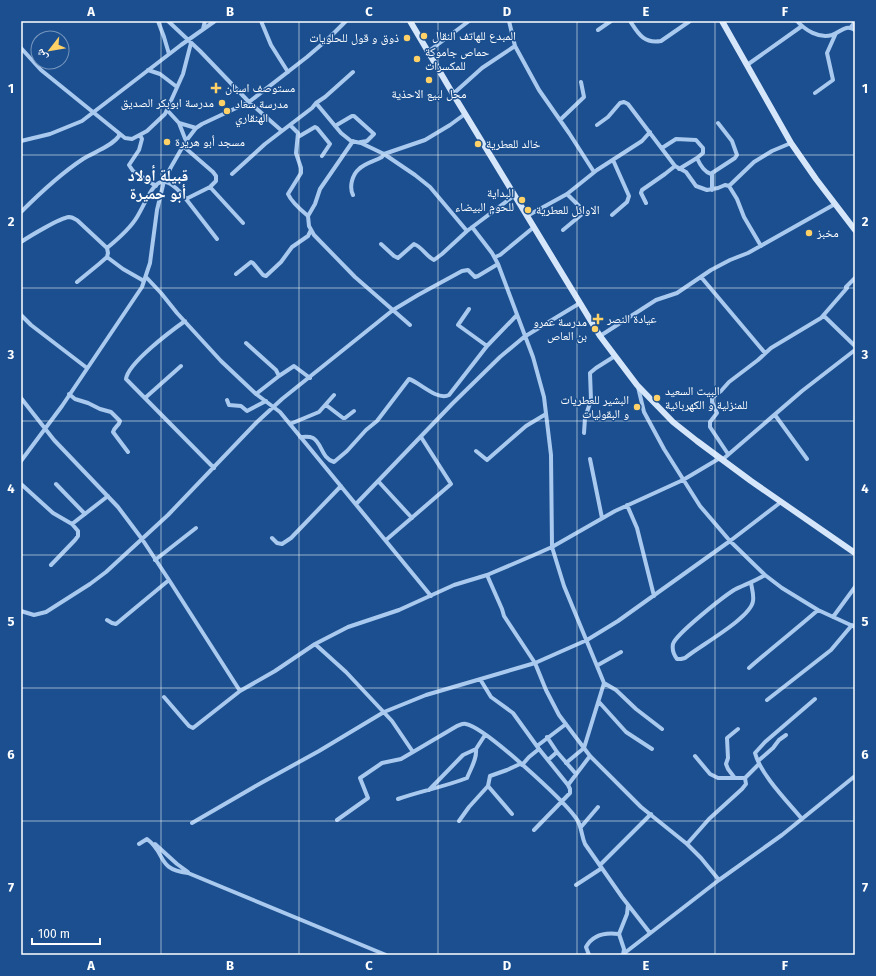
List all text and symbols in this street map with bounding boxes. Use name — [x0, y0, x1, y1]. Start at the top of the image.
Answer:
text: A — [86, 4, 95, 19]
text: B — [226, 4, 234, 19]
text: C — [365, 4, 373, 19]
text: D — [503, 4, 512, 19]
text: E — [643, 4, 650, 19]
text: F — [782, 4, 789, 19]
place label: المبدع للهاتف النقال — [432, 29, 516, 44]
north arrow — [30, 30, 70, 70]
place label: ذوق و قول للحلويات — [309, 31, 399, 45]
marker: المبدع للهاتف النقال — [419, 31, 429, 41]
marker: ذوق و قول للحلويات — [402, 33, 412, 43]
place label: حماص جاموكة للمكسرات — [425, 45, 489, 73]
text: ش — [33, 46, 51, 63]
marker: حماص جاموكة للمكسرات — [412, 54, 422, 64]
marker: محل لبيع الاحذية — [424, 75, 434, 85]
text: 1 — [8, 81, 14, 96]
place label: مستوصف اسبان — [225, 81, 295, 95]
text: 1 — [862, 81, 868, 96]
marker: مستوصف اسبان — [210, 82, 222, 94]
place label: محل لبيع الاحذية — [392, 87, 466, 101]
place label: مدرسة ابوبكر الصديق — [121, 96, 214, 110]
place label: مدرسة سعاد الهنقاري — [235, 97, 288, 128]
marker: مدرسة ابوبكر الصديق — [217, 98, 227, 108]
marker: مدرسة سعاد الهنقاري — [222, 106, 232, 116]
place label: مسجد أبو هريرة — [175, 135, 245, 149]
marker: مسجد أبو هريرة — [162, 137, 172, 147]
place label: خالد للعطرية — [486, 137, 541, 151]
marker: خالد للعطرية — [473, 139, 483, 149]
district label: قبيلة أولاد أبو حميرة — [128, 165, 188, 203]
place label: البداية للحوم البيضاء — [455, 186, 514, 215]
marker: البداية للحوم البيضاء — [517, 195, 527, 205]
place label: الاوائل للعطرية — [536, 203, 600, 217]
marker: الاوائل للعطرية — [523, 205, 533, 215]
text: 2 — [8, 214, 15, 229]
text: 2 — [862, 214, 869, 229]
place label: مخبز — [816, 226, 839, 240]
marker: مخبز — [804, 228, 814, 238]
place label: عيادة النصر — [606, 312, 657, 326]
marker: عيادة النصر — [592, 313, 604, 325]
place label: مدرسة عمرو بن العاص — [533, 315, 587, 343]
marker: مدرسة عمرو بن العاص — [590, 324, 600, 334]
text: 3 — [7, 347, 15, 362]
text: 3 — [861, 347, 869, 362]
place label: البيت السعيد للمنزلية و الكهربائية — [665, 384, 748, 412]
place label: البشير للعطريات و البقوليات — [561, 393, 629, 421]
marker: البيت السعيد للمنزلية و الكهربائية — [652, 393, 662, 403]
marker: البشير للعطريات و البقوليات — [632, 402, 642, 412]
text: 4 — [7, 481, 15, 496]
text: 4 — [861, 481, 869, 496]
text: 5 — [8, 614, 15, 629]
text: 5 — [862, 614, 869, 629]
text: 6 — [7, 747, 15, 762]
text: 6 — [861, 747, 869, 762]
text: 7 — [8, 880, 14, 895]
text: 7 — [862, 880, 868, 895]
scale bar — [32, 920, 100, 946]
text: 100 m — [38, 927, 70, 941]
text: A — [86, 958, 95, 973]
text: B — [226, 958, 234, 973]
text: C — [365, 958, 373, 973]
text: D — [503, 958, 512, 973]
text: E — [643, 958, 650, 973]
text: F — [782, 958, 789, 973]

